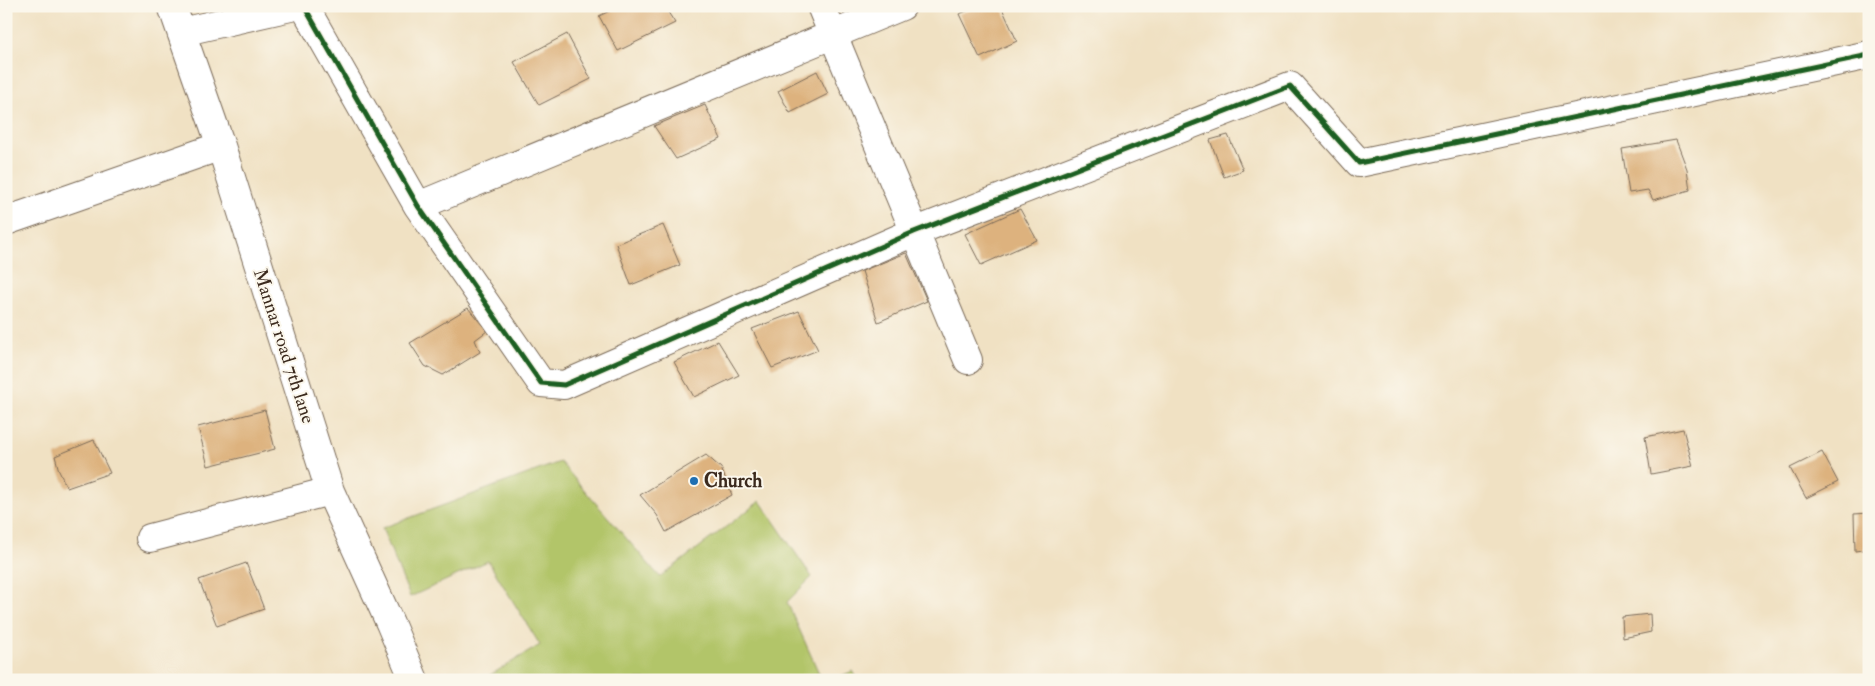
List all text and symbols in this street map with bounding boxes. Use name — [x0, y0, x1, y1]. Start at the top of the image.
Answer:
street label: Mannar road 7th lane — [248, 266, 320, 426]
place label: Church — [704, 469, 762, 493]
marker: Church — [688, 475, 700, 487]

